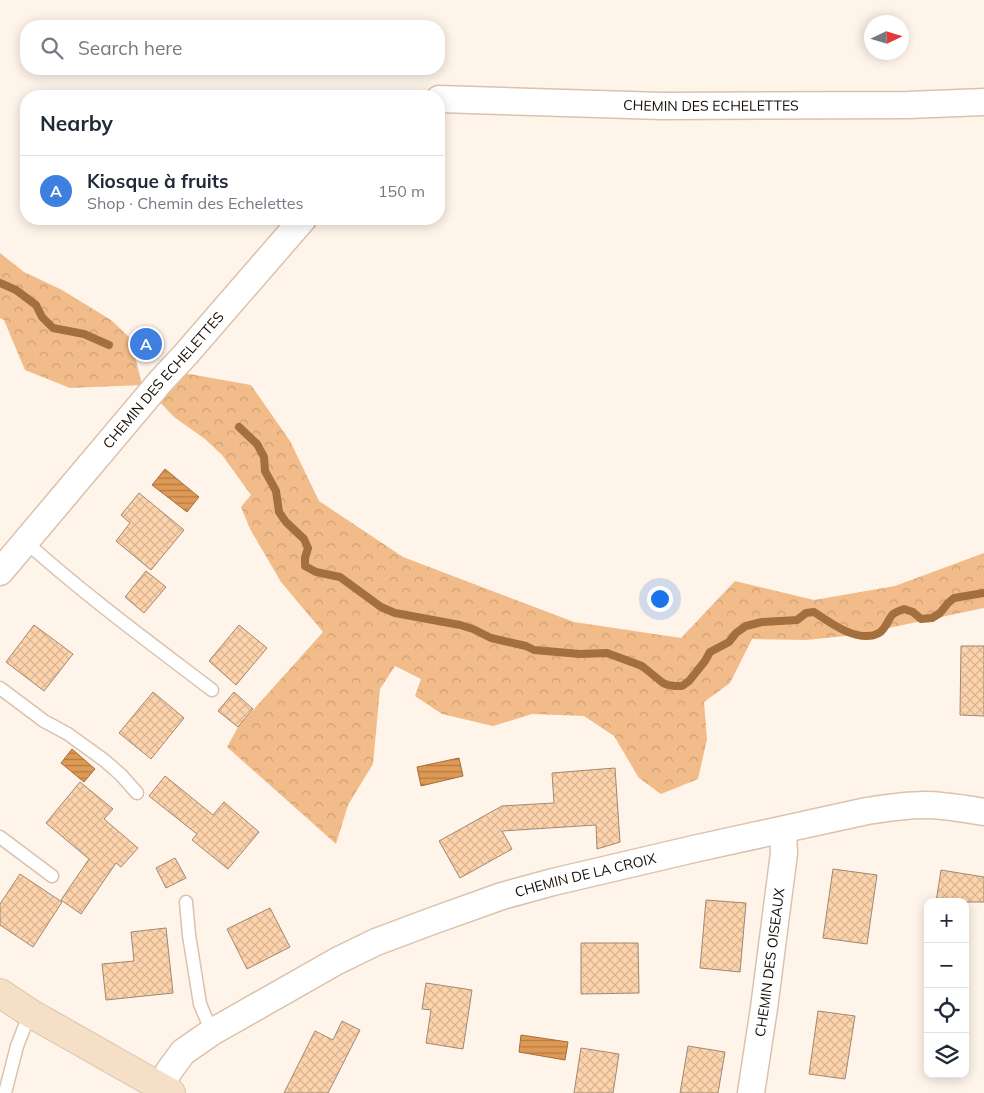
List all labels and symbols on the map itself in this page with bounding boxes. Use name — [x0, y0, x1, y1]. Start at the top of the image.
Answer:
north arrow — [864, 15, 909, 60]
street label: CHEMIN DES ECHELETTES — [623, 96, 799, 115]
street label: CHEMIN DES ECHELETTES — [99, 308, 228, 452]
pin: A — [130, 325, 162, 363]
your location — [647, 586, 673, 612]
street label: CHEMIN DE LA CROIX — [513, 849, 658, 901]
street label: CHEMIN DES OISEAUX — [751, 887, 788, 1038]

